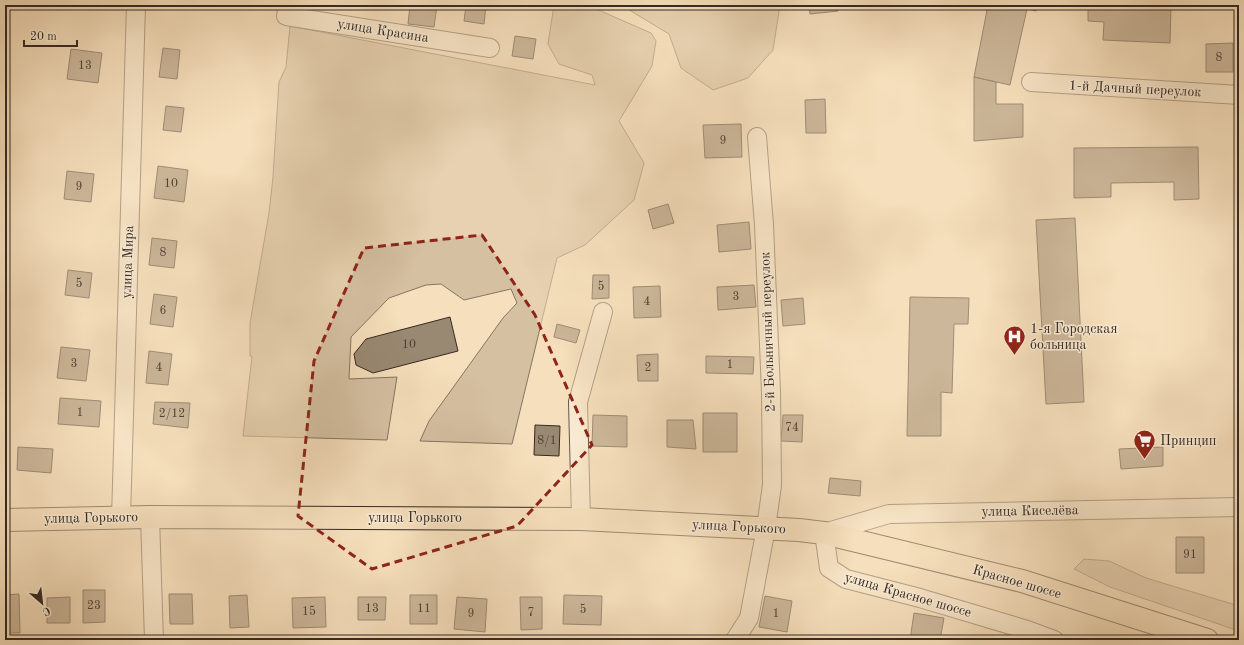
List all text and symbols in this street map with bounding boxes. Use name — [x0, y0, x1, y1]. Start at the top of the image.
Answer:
street label: улица Красина — [336, 17, 430, 45]
scale bar — [24, 22, 77, 48]
text: 20 m — [30, 31, 57, 43]
house number: 8 — [1216, 52, 1223, 64]
house number: 13 — [78, 60, 92, 72]
street label: 1-й Дачный переулок — [1068, 79, 1202, 99]
house number: 9 — [720, 135, 726, 147]
house number: 10 — [164, 178, 178, 190]
house number: 9 — [76, 181, 82, 193]
street label: улица Мира — [120, 225, 136, 299]
house number: 8 — [160, 247, 167, 259]
street label: 2-й Больничный переулок — [758, 252, 778, 412]
house number: 5 — [76, 277, 83, 290]
house number: 5 — [598, 280, 605, 293]
house number: 3 — [733, 291, 739, 303]
house number: 4 — [644, 296, 651, 308]
house number: 6 — [160, 305, 167, 317]
place label: 1-я Городская больница — [1030, 322, 1118, 352]
hospital icon: 1-я Городская больница — [1001, 324, 1027, 357]
house number: 10 — [402, 339, 416, 351]
house number: 3 — [71, 358, 77, 370]
house number: 1 — [727, 359, 733, 371]
house number: 4 — [156, 362, 163, 374]
house number: 2 — [645, 362, 651, 374]
house number: 1 — [77, 407, 83, 419]
house number: 2/12 — [159, 408, 185, 420]
house number: 74 — [785, 422, 799, 434]
supermarket icon: Принцип — [1132, 428, 1158, 461]
place label: Принцип — [1160, 434, 1217, 448]
house number: 8/1 — [537, 435, 557, 447]
street label: улица Киселёва — [981, 503, 1079, 519]
street label: улица Горького — [44, 510, 138, 526]
street label: улица Горького — [368, 511, 462, 525]
street label: улица Горького — [692, 518, 786, 536]
house number: 91 — [1183, 549, 1197, 561]
street label: Красное шоссе — [971, 563, 1063, 601]
street label: улица Красное шоссе — [843, 570, 973, 620]
north arrow — [22, 583, 62, 623]
house number: 23 — [87, 600, 101, 612]
house number: 13 — [365, 603, 379, 615]
house number: 11 — [417, 603, 431, 615]
house number: 5 — [580, 603, 587, 616]
text: С — [40, 604, 52, 617]
house number: 15 — [302, 605, 316, 618]
house number: 7 — [528, 607, 534, 619]
house number: 9 — [468, 608, 474, 620]
house number: 1 — [773, 608, 779, 620]

